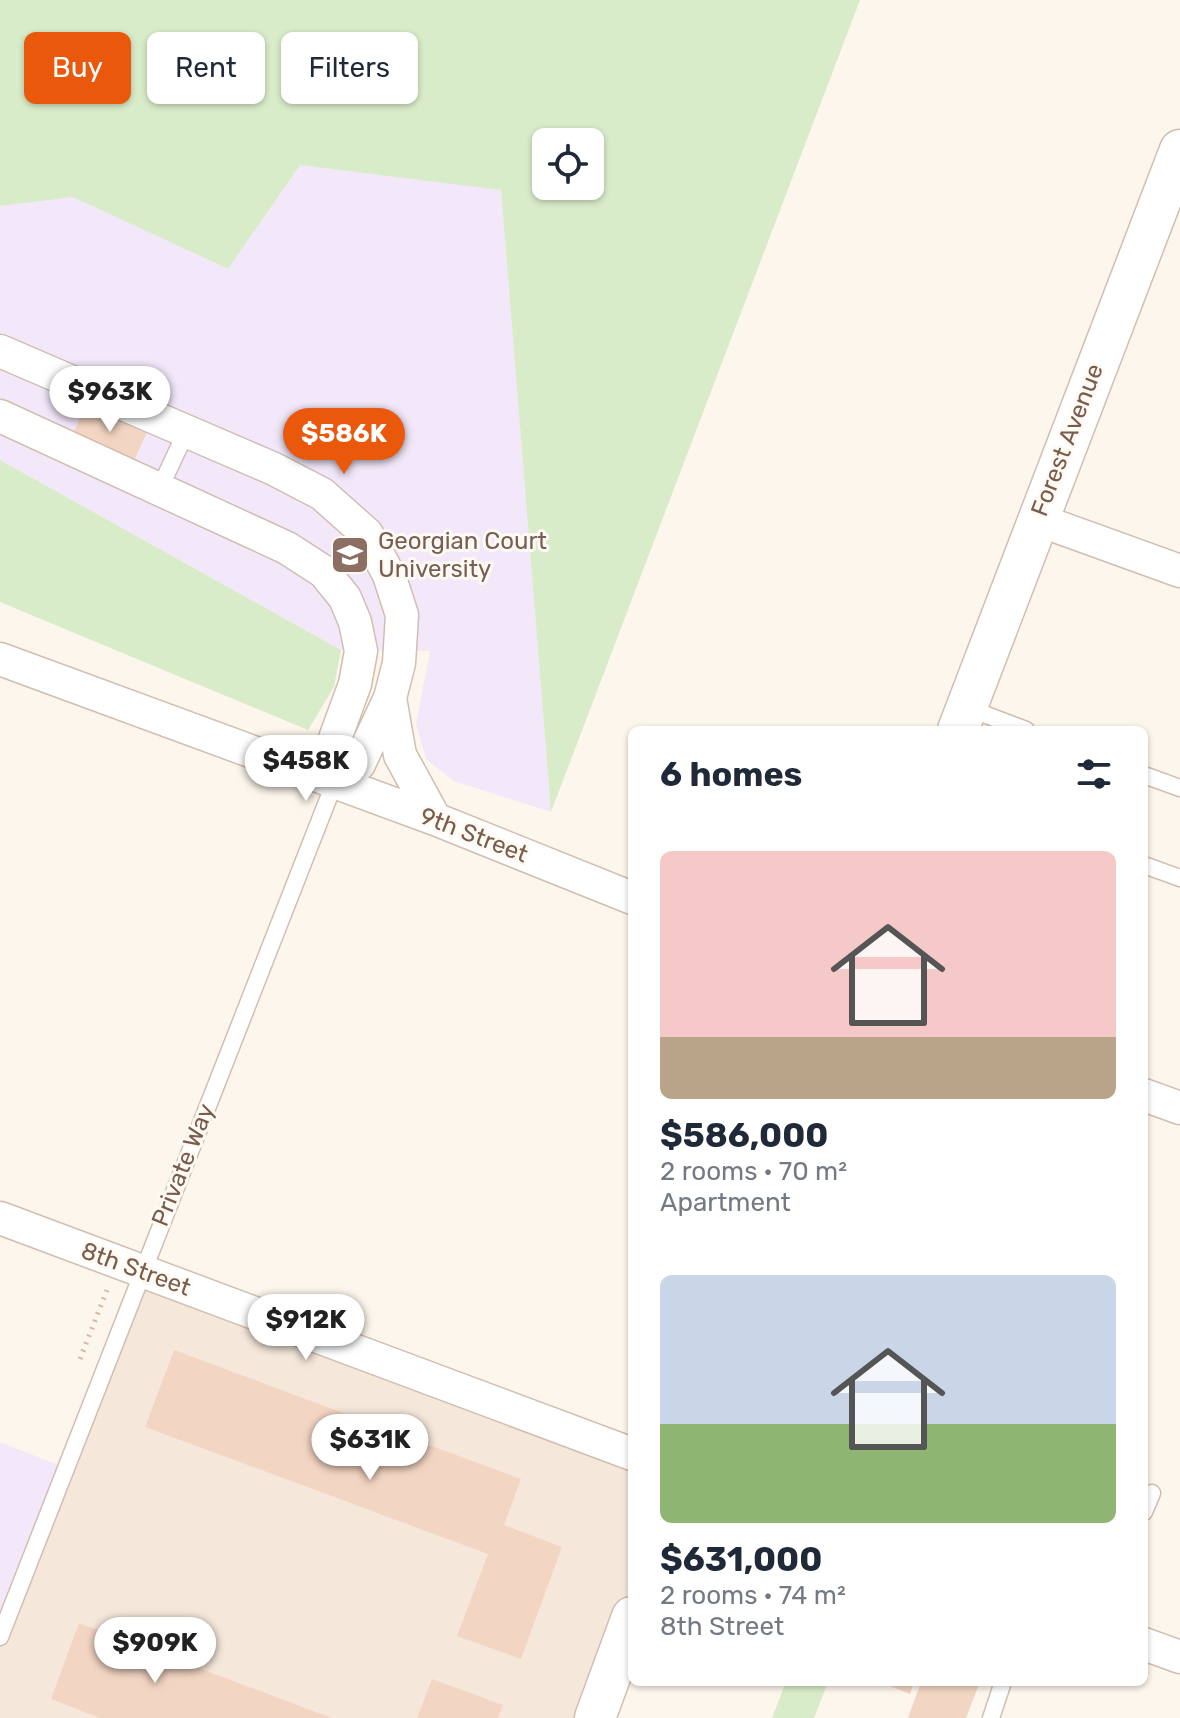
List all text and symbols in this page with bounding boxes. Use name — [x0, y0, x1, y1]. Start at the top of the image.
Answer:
chip: Buy — [24, 32, 131, 104]
chip: Rent — [147, 32, 265, 104]
chip: Filters — [281, 32, 418, 104]
map controls — [532, 128, 604, 200]
button: locate — [532, 128, 604, 200]
street label: Forest Avenue — [1025, 360, 1109, 520]
pin: $963K — [54, 366, 166, 434]
text: $963K — [67, 376, 153, 407]
pin: $586K — [288, 408, 400, 476]
text: $586K — [301, 418, 387, 449]
place label: Georgian Court University — [378, 527, 547, 583]
school or university icon: Georgian Court University — [329, 534, 371, 576]
pin: $458K — [250, 735, 362, 803]
text: $458K — [263, 745, 349, 776]
icon: filters — [1072, 752, 1116, 796]
text: 6 homes — [660, 754, 802, 795]
street label: 9th Street — [416, 802, 532, 868]
icon: home — [816, 903, 960, 1047]
street label: Private Way — [146, 1100, 220, 1230]
text: $586,000 — [660, 1115, 828, 1156]
text: 2 rooms · 70 m² — [660, 1156, 847, 1187]
text: Apartment — [660, 1187, 791, 1218]
street label: 8th Street — [77, 1236, 195, 1302]
pin: $912K — [250, 1294, 362, 1362]
text: $912K — [265, 1304, 347, 1335]
icon: home — [816, 1327, 960, 1471]
pin: $631K — [314, 1414, 426, 1482]
text: $631K — [329, 1424, 411, 1455]
text: $631,000 — [660, 1539, 822, 1580]
text: 2 rooms · 74 m² — [660, 1580, 846, 1611]
text: 8th Street — [660, 1611, 784, 1642]
pin: $909K — [99, 1617, 211, 1685]
text: $909K — [112, 1627, 198, 1658]

